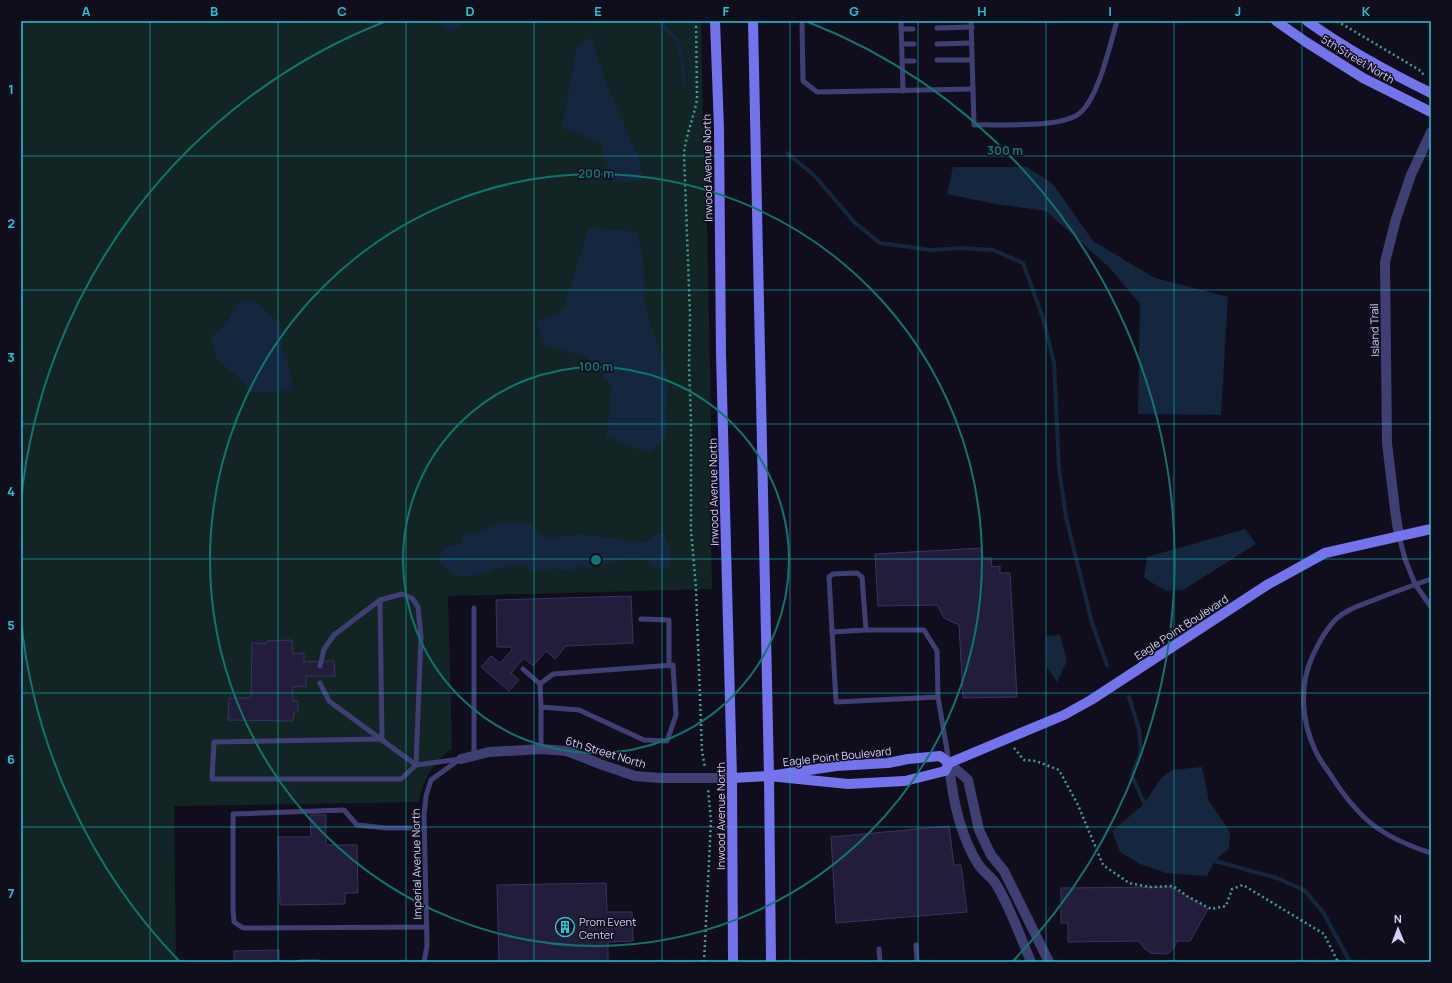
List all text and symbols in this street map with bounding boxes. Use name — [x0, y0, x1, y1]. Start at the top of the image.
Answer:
text: A — [82, 2, 91, 20]
text: B — [210, 2, 218, 20]
text: C — [337, 2, 347, 20]
text: D — [465, 2, 475, 20]
text: E — [594, 2, 602, 20]
text: F — [723, 2, 730, 20]
text: G — [849, 2, 859, 20]
text: H — [977, 2, 987, 20]
text: I — [1108, 2, 1112, 20]
text: J — [1235, 2, 1241, 20]
text: K — [1362, 2, 1371, 20]
street label: 5th Street North — [1319, 31, 1397, 87]
text: 1 — [8, 80, 14, 98]
street label: Inwood Avenue North — [699, 114, 715, 222]
text: 300 m — [987, 142, 1023, 159]
text: 200 m — [578, 165, 614, 182]
text: 2 — [7, 214, 15, 232]
street label: Island Trail — [1366, 303, 1382, 357]
text: 3 — [7, 348, 15, 366]
text: 100 m — [579, 358, 613, 375]
street label: Inwood Avenue North — [705, 438, 721, 546]
text: 4 — [7, 482, 15, 500]
centre of rings — [589, 553, 603, 567]
street label: Eagle Point Boulevard — [1131, 591, 1231, 663]
text: 5 — [7, 616, 15, 634]
street label: 6th Street North — [564, 733, 648, 771]
street label: Eagle Point Boulevard — [782, 743, 892, 769]
text: 6 — [7, 750, 15, 768]
street label: Inwood Avenue North — [713, 762, 728, 870]
street label: Imperial Avenue North — [408, 808, 424, 920]
text: 7 — [8, 884, 15, 902]
north arrow — [1378, 909, 1418, 949]
text: N — [1394, 911, 1402, 926]
place label: Prom Event Center — [579, 914, 636, 942]
building icon: Prom Event Center — [554, 916, 576, 938]

